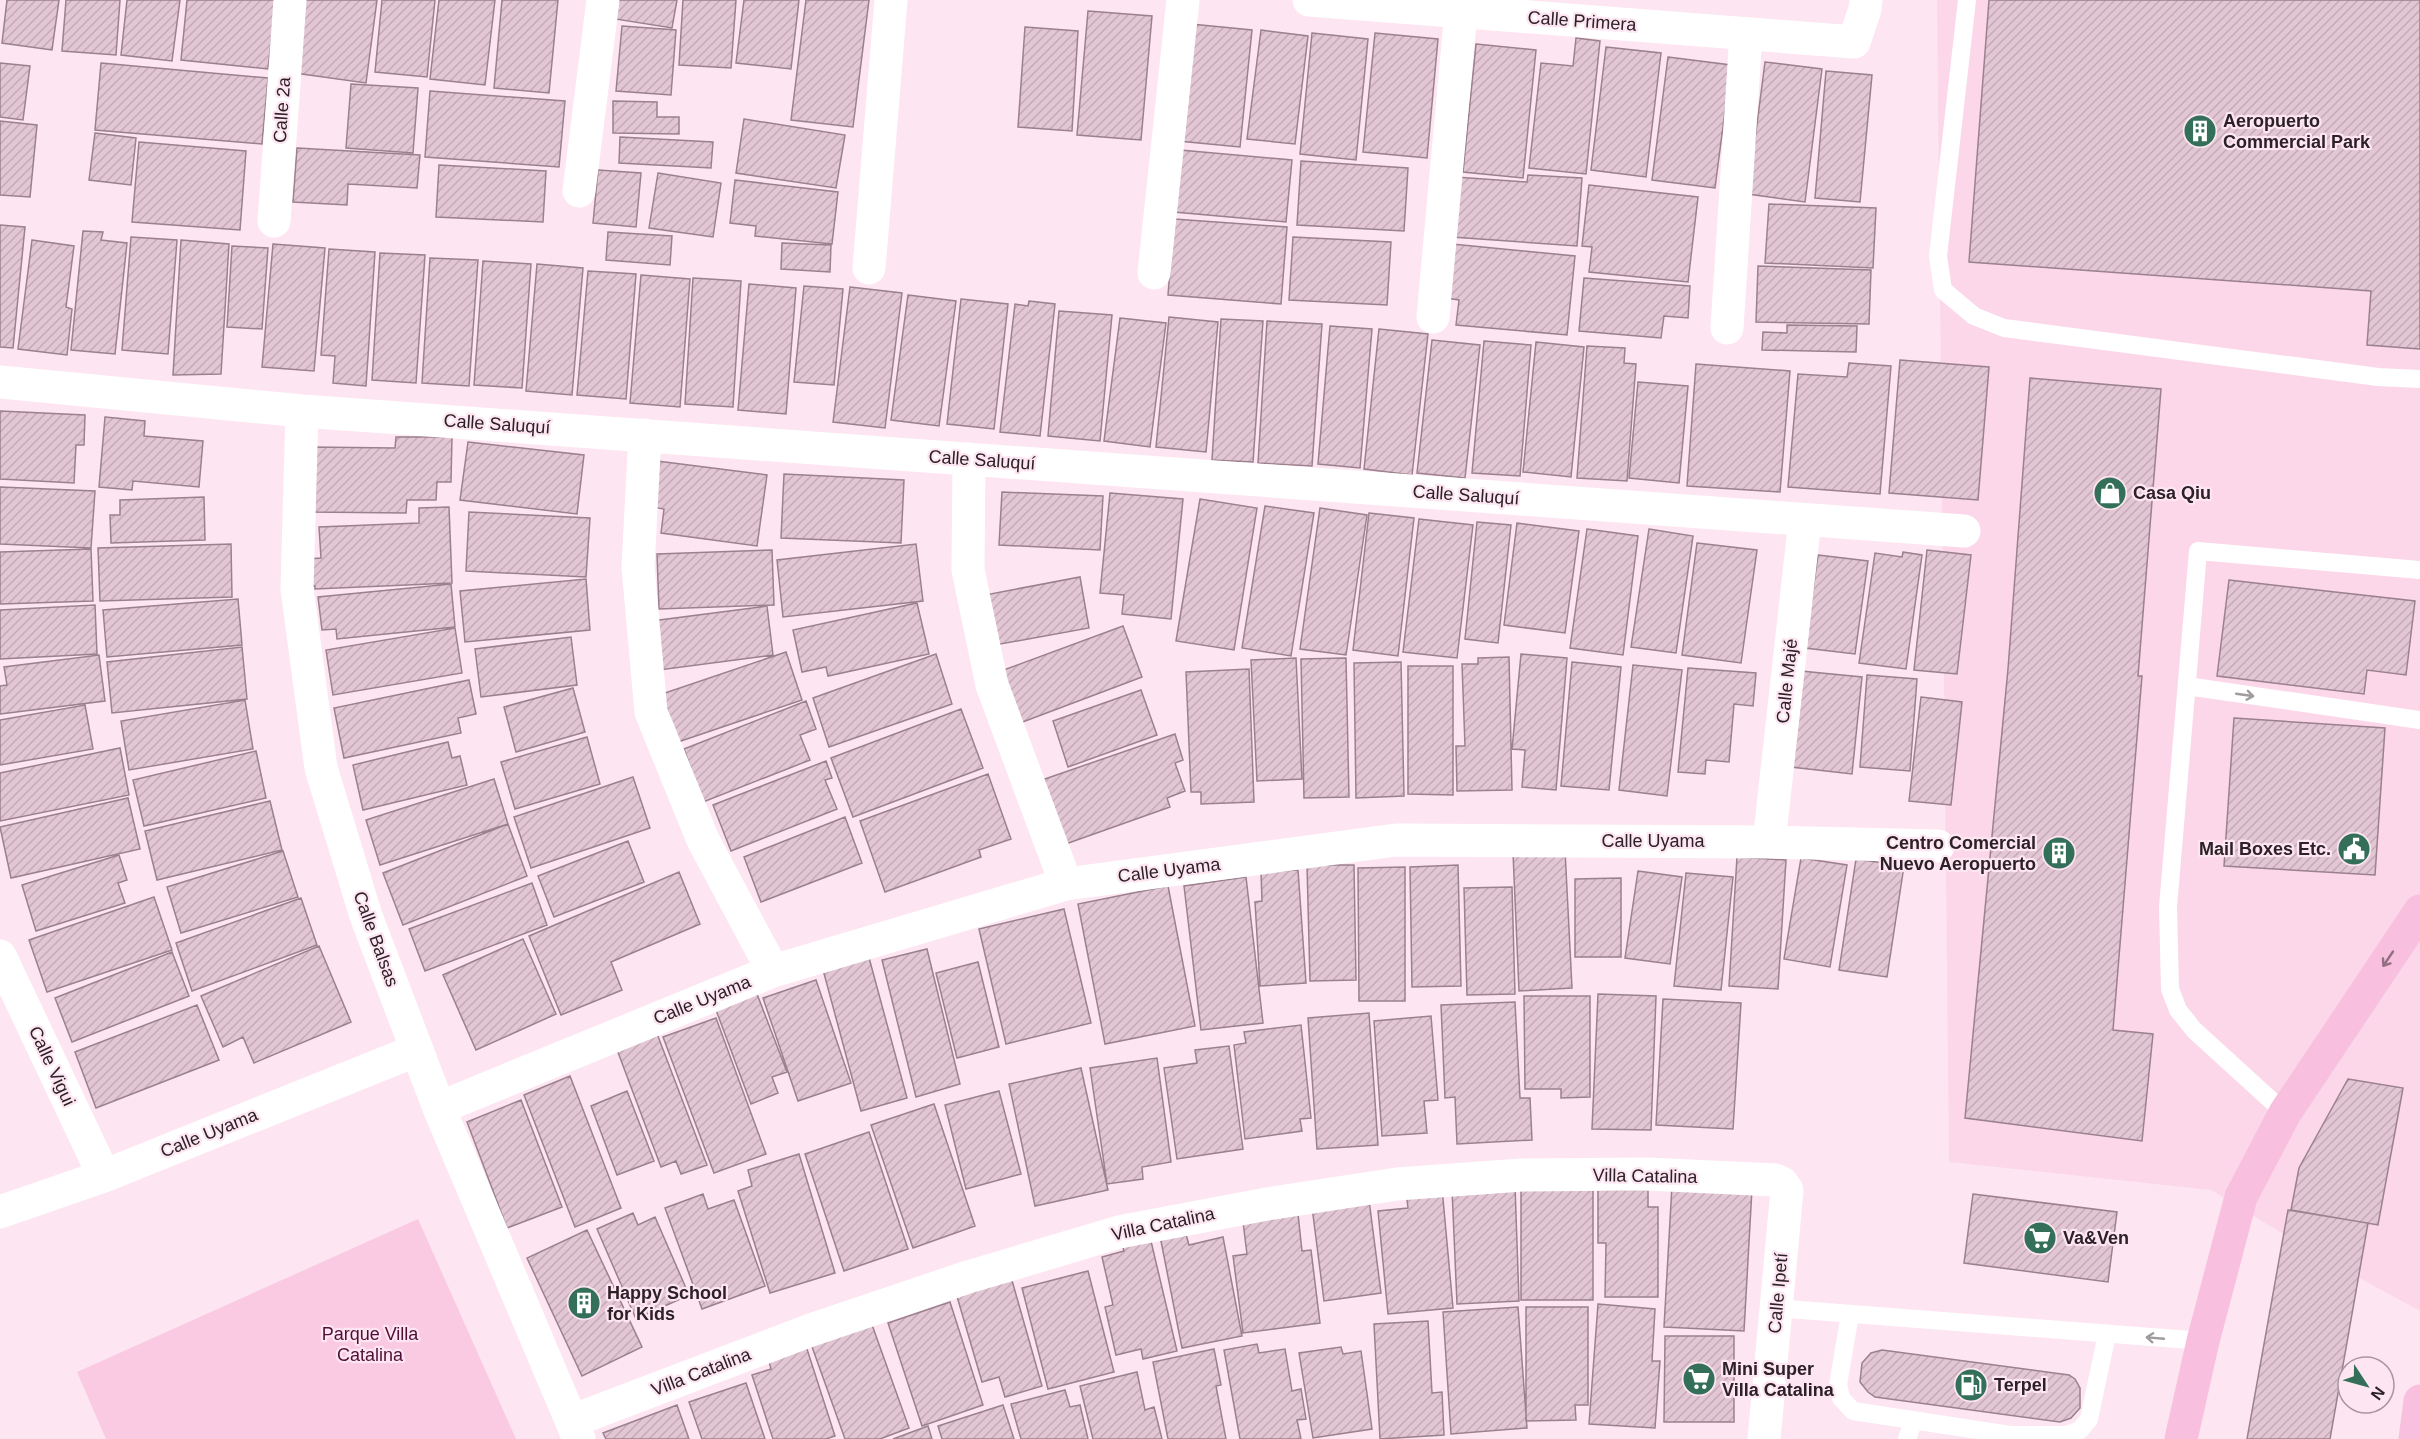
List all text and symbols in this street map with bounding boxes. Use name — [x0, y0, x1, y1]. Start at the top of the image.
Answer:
street label: Calle Primera — [1527, 7, 1638, 35]
street label: Calle 2a — [270, 75, 294, 144]
place label: Aeropuerto Commercial Park — [2223, 111, 2371, 152]
building icon: Aeropuerto Commercial Park — [2182, 113, 2218, 149]
street label: Calle Saluquí — [443, 410, 551, 438]
street label: Calle Saluquí — [928, 446, 1036, 474]
shop icon: Casa Qiu — [2092, 475, 2128, 511]
street label: Calle Saluquí — [1412, 481, 1520, 509]
place label: Casa Qiu — [2133, 483, 2211, 503]
street label: Calle Majé — [1773, 638, 1801, 724]
one-way arrow — [2234, 689, 2254, 700]
street label: Calle Uyama — [1601, 831, 1706, 851]
public building icon: Mail Boxes Etc. — [2336, 831, 2372, 867]
place label: Centro Comercial Nuevo Aeropuerto — [1880, 833, 2036, 874]
building icon: Centro Comercial Nuevo Aeropuerto — [2041, 835, 2077, 871]
place label: Mail Boxes Etc. — [2199, 839, 2331, 859]
street label: Calle Uyama — [1117, 854, 1222, 886]
street label: Calle Balsas — [349, 889, 403, 989]
one-way arrow — [2381, 951, 2394, 968]
street label: Calle Uyama — [650, 971, 754, 1029]
street label: Calle Vigui — [25, 1023, 79, 1109]
street label: Calle Uyama — [157, 1104, 261, 1162]
street label: Villa Catalina — [1592, 1165, 1699, 1187]
street label: Villa Catalina — [1110, 1203, 1217, 1245]
supermarket icon: Va&Ven — [2022, 1220, 2058, 1256]
place label: Va&Ven — [2063, 1228, 2129, 1248]
street label: Calle Ipetí — [1765, 1252, 1791, 1334]
place label: Happy School for Kids — [607, 1283, 727, 1324]
building icon: Happy School for Kids — [566, 1285, 602, 1321]
park label: Parque Villa Catalina — [322, 1324, 419, 1365]
one-way arrow — [2145, 1332, 2165, 1343]
street label: Villa Catalina — [649, 1344, 754, 1400]
north arrow — [2336, 1355, 2396, 1415]
place label: Mini Super Villa Catalina — [1722, 1359, 1835, 1400]
supermarket icon: Mini Super Villa Catalina — [1681, 1361, 1717, 1397]
fuel station icon: Terpel — [1953, 1367, 1989, 1403]
place label: Terpel — [1994, 1375, 2047, 1395]
text: N — [2367, 1384, 2388, 1403]

